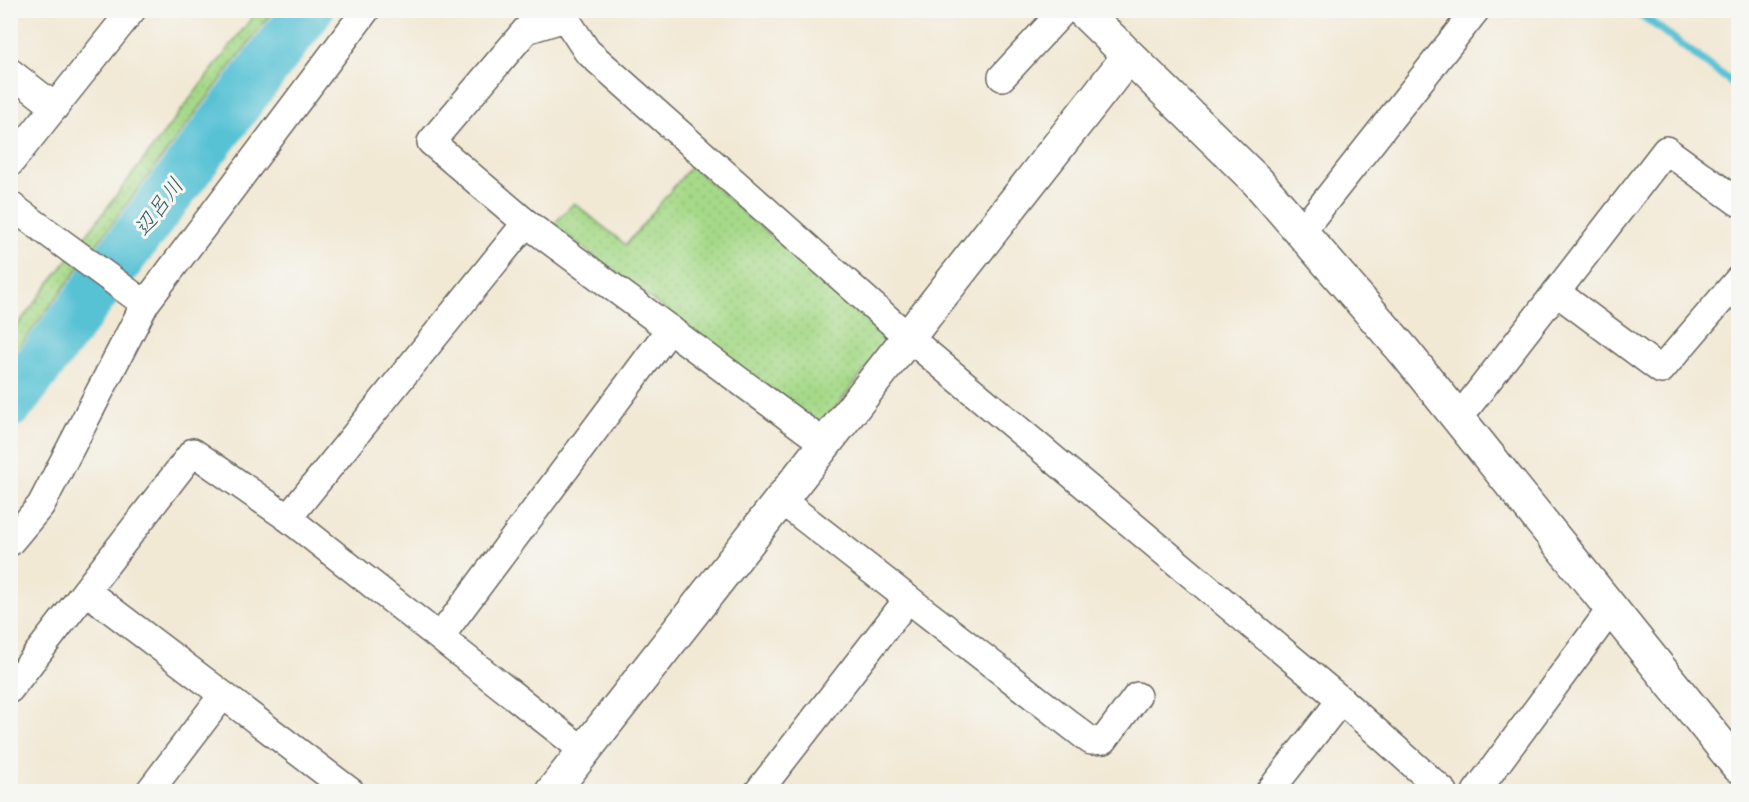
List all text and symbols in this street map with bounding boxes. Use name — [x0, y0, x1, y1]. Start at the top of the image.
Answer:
water label: 辺呂川 — [128, 172, 190, 242]

